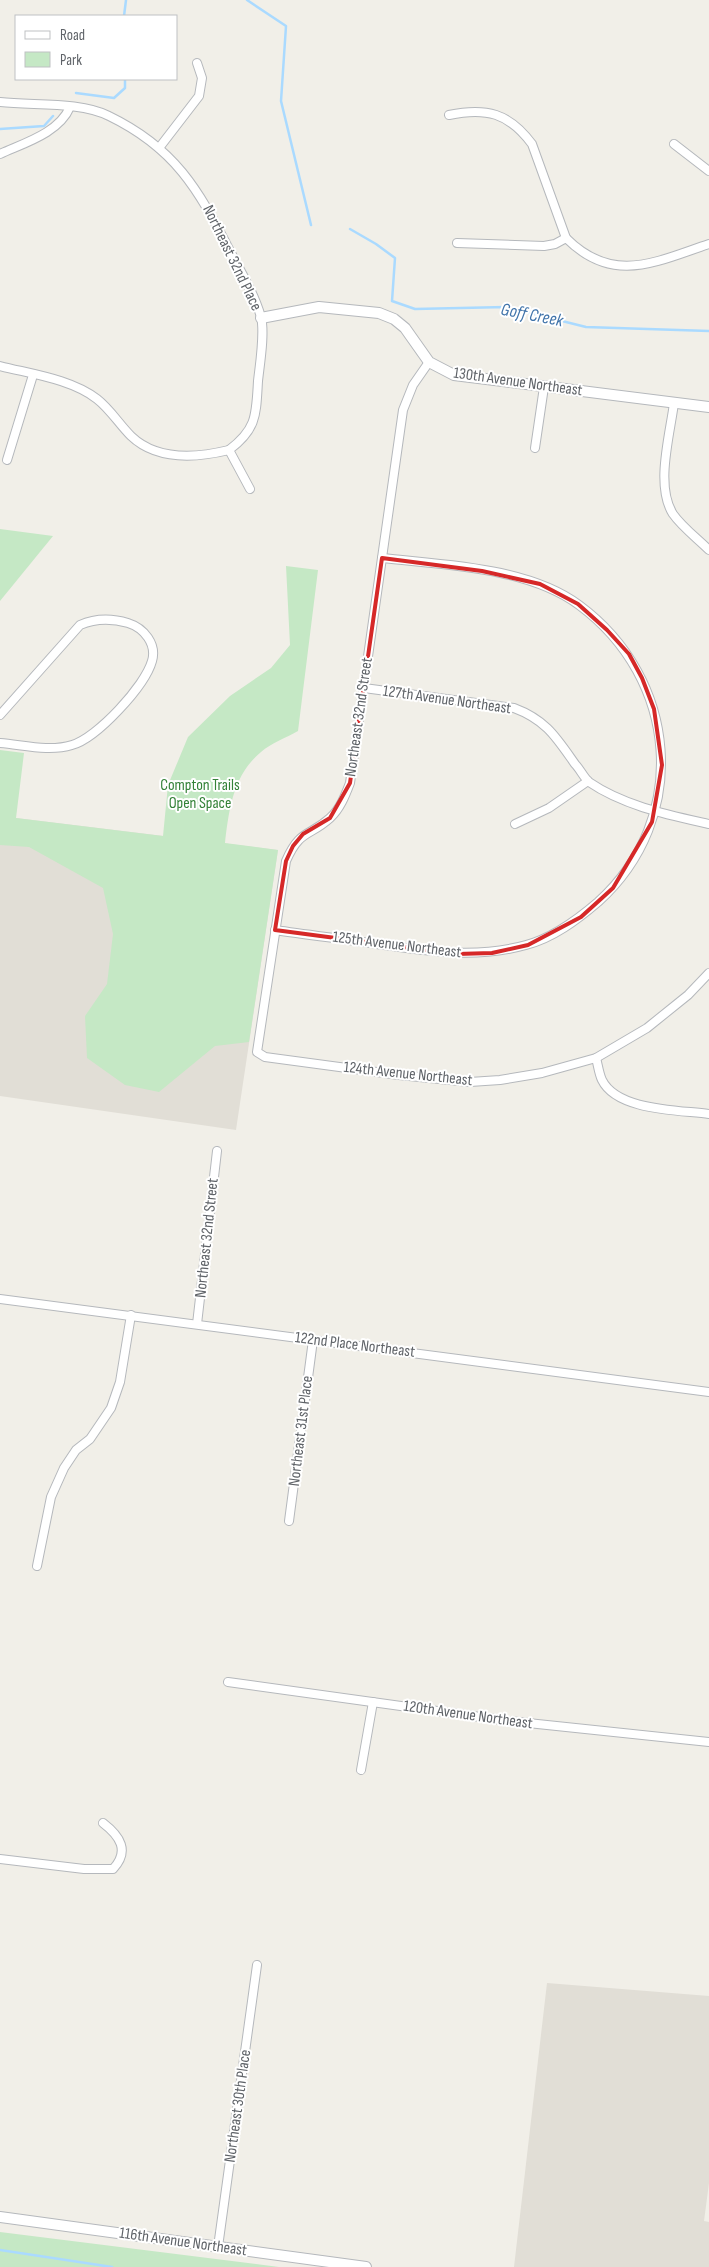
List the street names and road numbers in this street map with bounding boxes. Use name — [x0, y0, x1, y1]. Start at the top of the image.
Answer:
street label: Northeast 32nd Place — [198, 202, 266, 314]
street label: 130th Avenue Northeast — [452, 364, 584, 400]
street label: Northeast 32nd Street — [341, 656, 377, 778]
street label: 127th Avenue Northeast — [382, 682, 513, 718]
street label: 125th Avenue Northeast — [332, 928, 462, 962]
street label: 124th Avenue Northeast — [343, 1058, 473, 1090]
street label: Northeast 32nd Street — [191, 1177, 223, 1299]
street label: 122nd Place Northeast — [294, 1328, 416, 1362]
street label: Northeast 31st Place — [285, 1375, 317, 1487]
street label: 120th Avenue Northeast — [402, 1697, 534, 1733]
street label: Northeast 30th Place — [221, 2048, 255, 2164]
street label: 116th Avenue Northeast — [118, 2224, 248, 2260]

